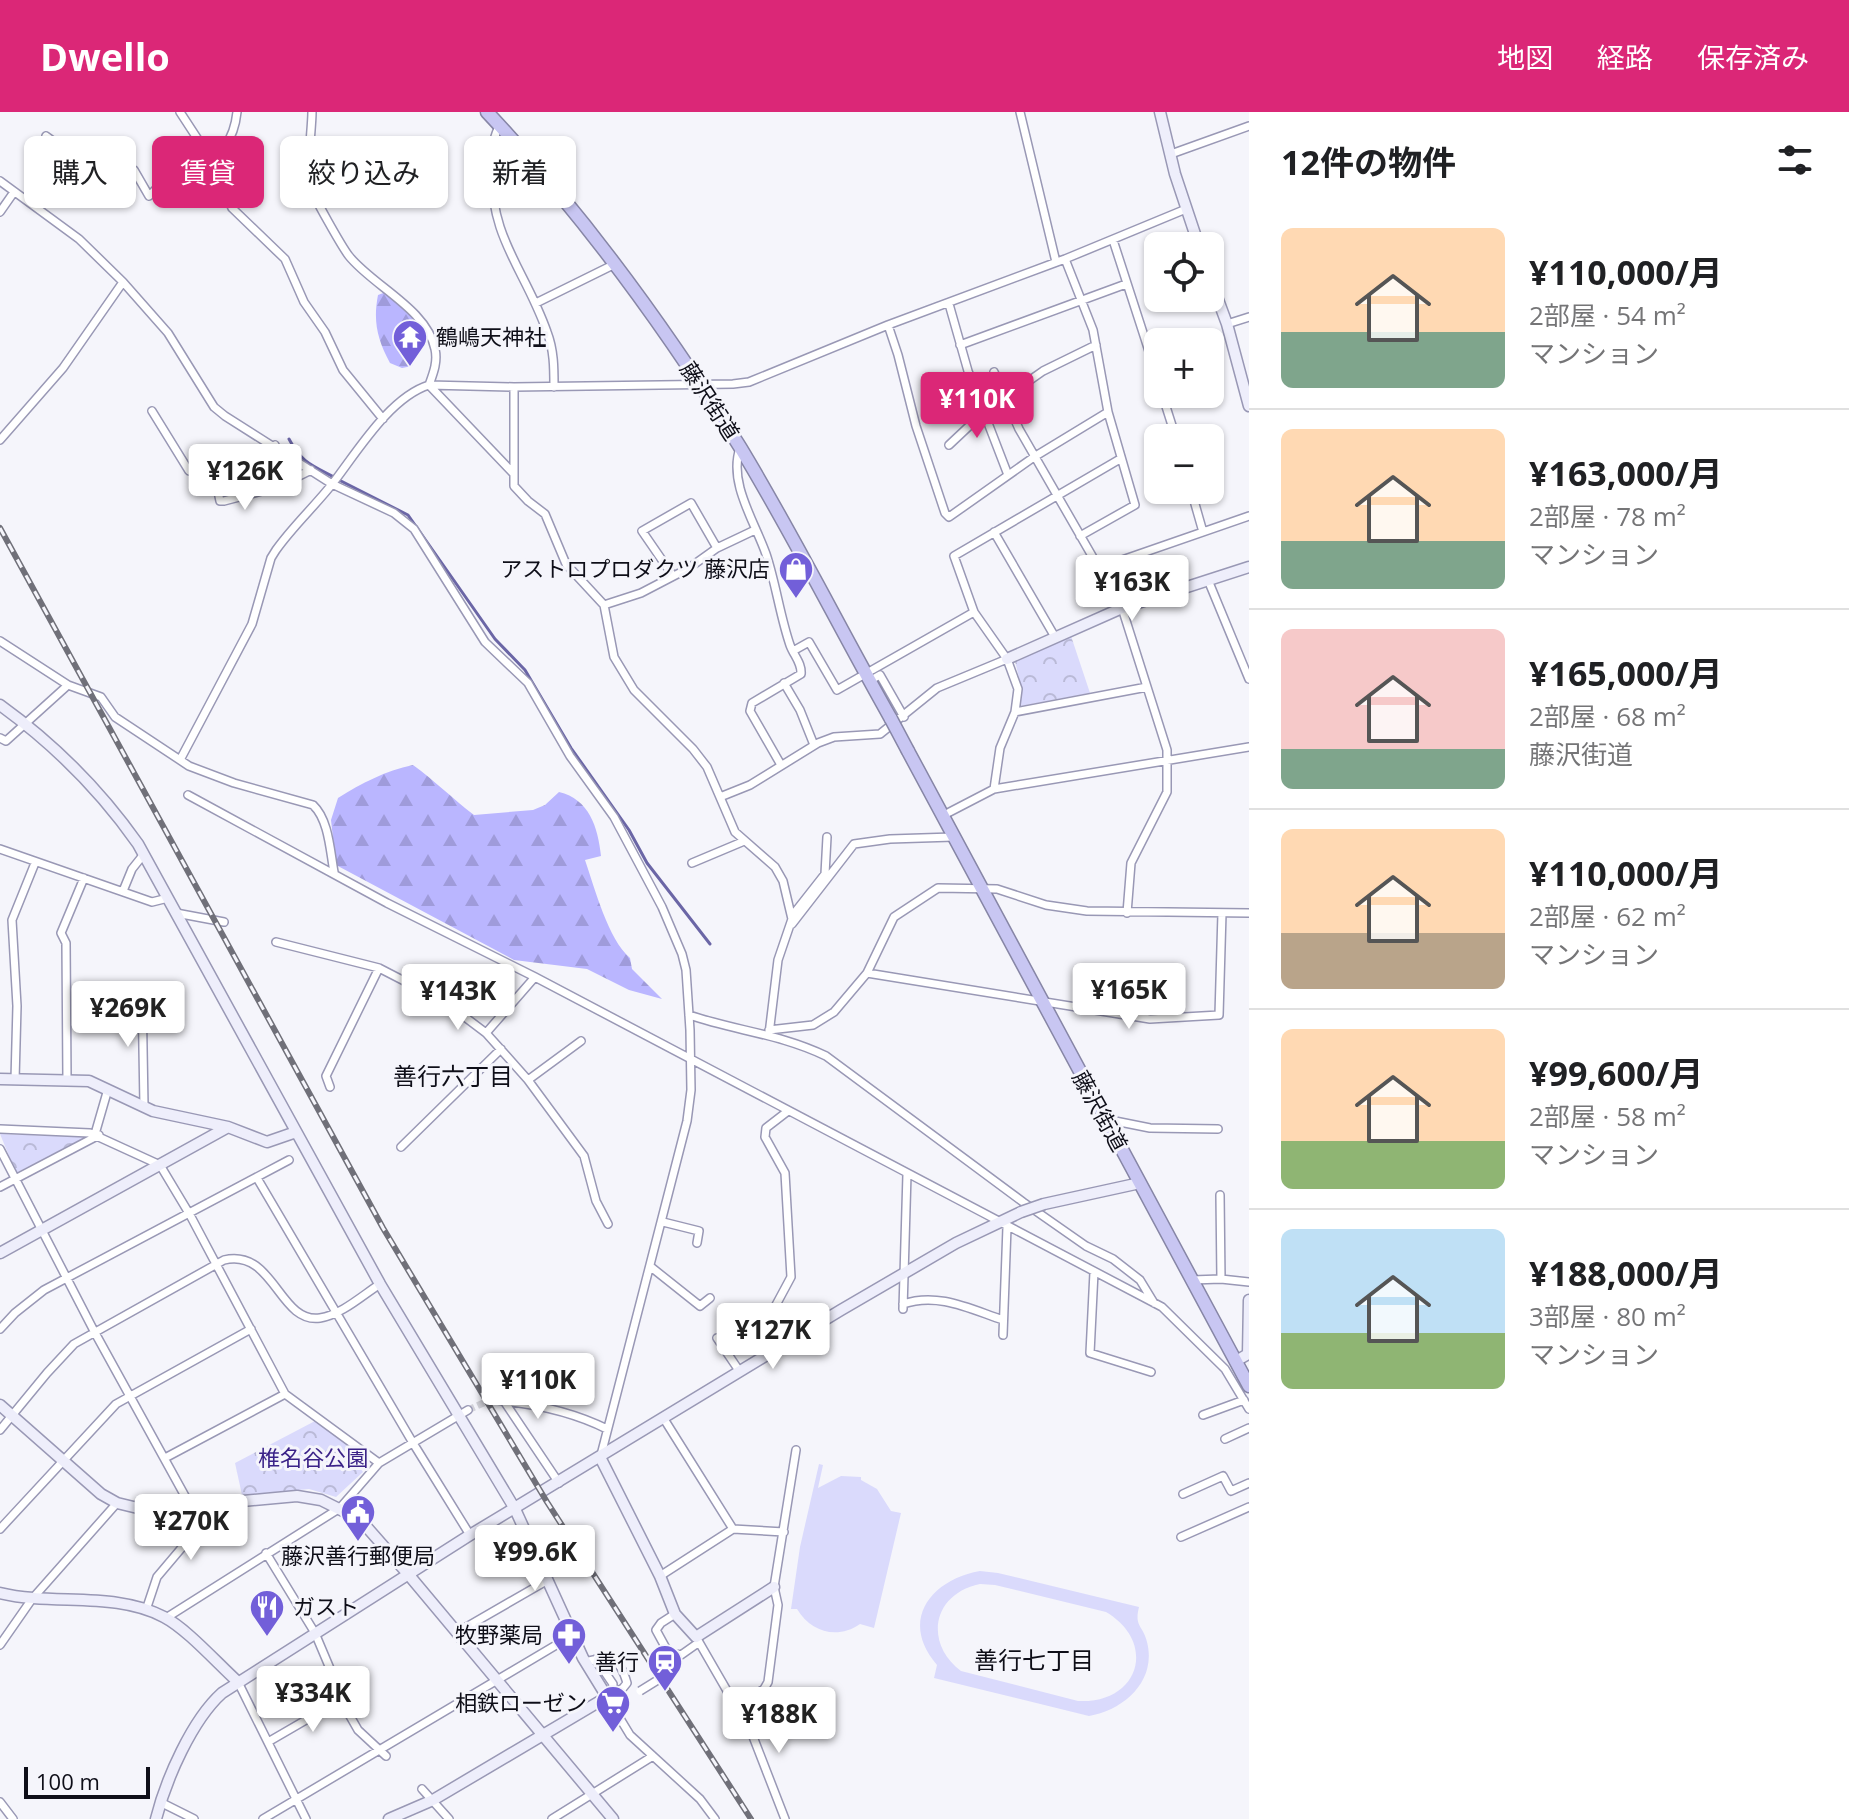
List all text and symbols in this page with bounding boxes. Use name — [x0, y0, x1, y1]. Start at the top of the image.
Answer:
text: Dwello — [40, 30, 170, 82]
text: 地図 — [1497, 38, 1553, 76]
text: 経路 — [1597, 38, 1653, 76]
text: 保存済み — [1697, 38, 1809, 76]
chip: 購入 — [24, 136, 136, 208]
chip: 賃貸 — [152, 136, 264, 208]
chip: 絞り込み — [280, 136, 448, 208]
chip: 新着 — [464, 136, 576, 208]
icon: filters — [1773, 138, 1817, 182]
text: 12件の物件 — [1281, 139, 1456, 185]
map controls — [1144, 232, 1224, 504]
button: locate — [1144, 232, 1224, 312]
text: ¥110,000/月 — [1529, 249, 1723, 295]
icon: home — [1345, 260, 1441, 356]
text: 2部屋 · 54 m² — [1529, 297, 1686, 333]
temple icon: 鶴嶋天神社 — [391, 318, 429, 368]
place label: 鶴嶋天神社 — [436, 321, 546, 351]
button: + — [1144, 328, 1224, 408]
text: マンション — [1529, 335, 1659, 371]
street label: 藤沢街道 — [674, 355, 747, 446]
pin: ¥110K — [921, 372, 1033, 440]
text: ¥110K — [939, 380, 1015, 416]
button: − — [1144, 424, 1224, 504]
pin: ¥126K — [189, 444, 301, 512]
text: ¥163,000/月 — [1529, 450, 1723, 496]
text: ¥126K — [207, 452, 283, 488]
icon: home — [1345, 461, 1441, 557]
text: 2部屋 · 78 m² — [1529, 498, 1686, 534]
text: マンション — [1529, 536, 1659, 572]
shop icon: アストロプロダクツ 藤沢店 — [777, 550, 815, 600]
place label: アストロプロダクツ 藤沢店 — [500, 553, 770, 583]
pin: ¥163K — [1076, 555, 1188, 623]
text: ¥163K — [1094, 563, 1170, 599]
text: ¥165,000/月 — [1529, 650, 1723, 696]
icon: home — [1345, 661, 1441, 757]
text: 2部屋 · 68 m² — [1529, 698, 1686, 734]
text: 藤沢街道 — [1529, 736, 1633, 772]
text: ¥110,000/月 — [1529, 850, 1723, 896]
icon: home — [1345, 861, 1441, 957]
text: 2部屋 · 62 m² — [1529, 898, 1686, 934]
text: マンション — [1529, 936, 1659, 972]
pin: ¥165K — [1073, 963, 1185, 1031]
pin: ¥143K — [402, 964, 514, 1032]
text: ¥165K — [1091, 971, 1167, 1007]
text: ¥143K — [420, 972, 496, 1008]
pin: ¥269K — [72, 981, 184, 1049]
text: ¥269K — [90, 989, 166, 1025]
text: ¥99,600/月 — [1529, 1050, 1703, 1096]
district label: 善行六丁目 — [393, 1059, 513, 1092]
icon: home — [1345, 1061, 1441, 1157]
street label: 藤沢街道 — [1066, 1065, 1135, 1156]
text: 2部屋 · 58 m² — [1529, 1098, 1686, 1134]
text: マンション — [1529, 1136, 1659, 1172]
text: ¥188,000/月 — [1529, 1250, 1723, 1296]
icon: home — [1345, 1261, 1441, 1357]
text: 3部屋 · 80 m² — [1529, 1298, 1686, 1334]
pin: ¥127K — [717, 1303, 829, 1371]
text: ¥127K — [735, 1311, 811, 1347]
text: マンション — [1529, 1336, 1659, 1372]
pin: ¥110K — [482, 1353, 594, 1421]
text: ¥110K — [500, 1361, 576, 1397]
park label: 椎名谷公園 — [258, 1442, 368, 1472]
public building icon: 藤沢善行郵便局 — [339, 1493, 377, 1543]
pin: ¥270K — [135, 1494, 247, 1562]
text: ¥270K — [153, 1502, 229, 1538]
pin: ¥99.6K — [470, 1525, 600, 1593]
text: ¥99.6K — [493, 1533, 577, 1569]
place label: 藤沢善行郵便局 — [281, 1540, 435, 1570]
restaurant icon: ガスト — [248, 1588, 286, 1638]
place label: ガスト — [293, 1591, 359, 1621]
pharmacy icon: 牧野薬局 — [550, 1616, 588, 1666]
place label: 牧野薬局 — [455, 1619, 543, 1649]
station icon: 善行 — [646, 1643, 684, 1693]
district label: 善行七丁目 — [974, 1643, 1094, 1676]
place label: 善行 — [595, 1646, 639, 1676]
pin: ¥334K — [257, 1666, 369, 1734]
text: ¥334K — [275, 1674, 351, 1710]
supermarket icon: 相鉄ローゼン — [594, 1684, 632, 1734]
place label: 相鉄ローゼン — [455, 1687, 587, 1717]
pin: ¥188K — [723, 1687, 835, 1755]
text: ¥188K — [741, 1695, 817, 1731]
scale bar — [24, 1763, 150, 1799]
text: 100 m — [36, 1766, 100, 1796]

